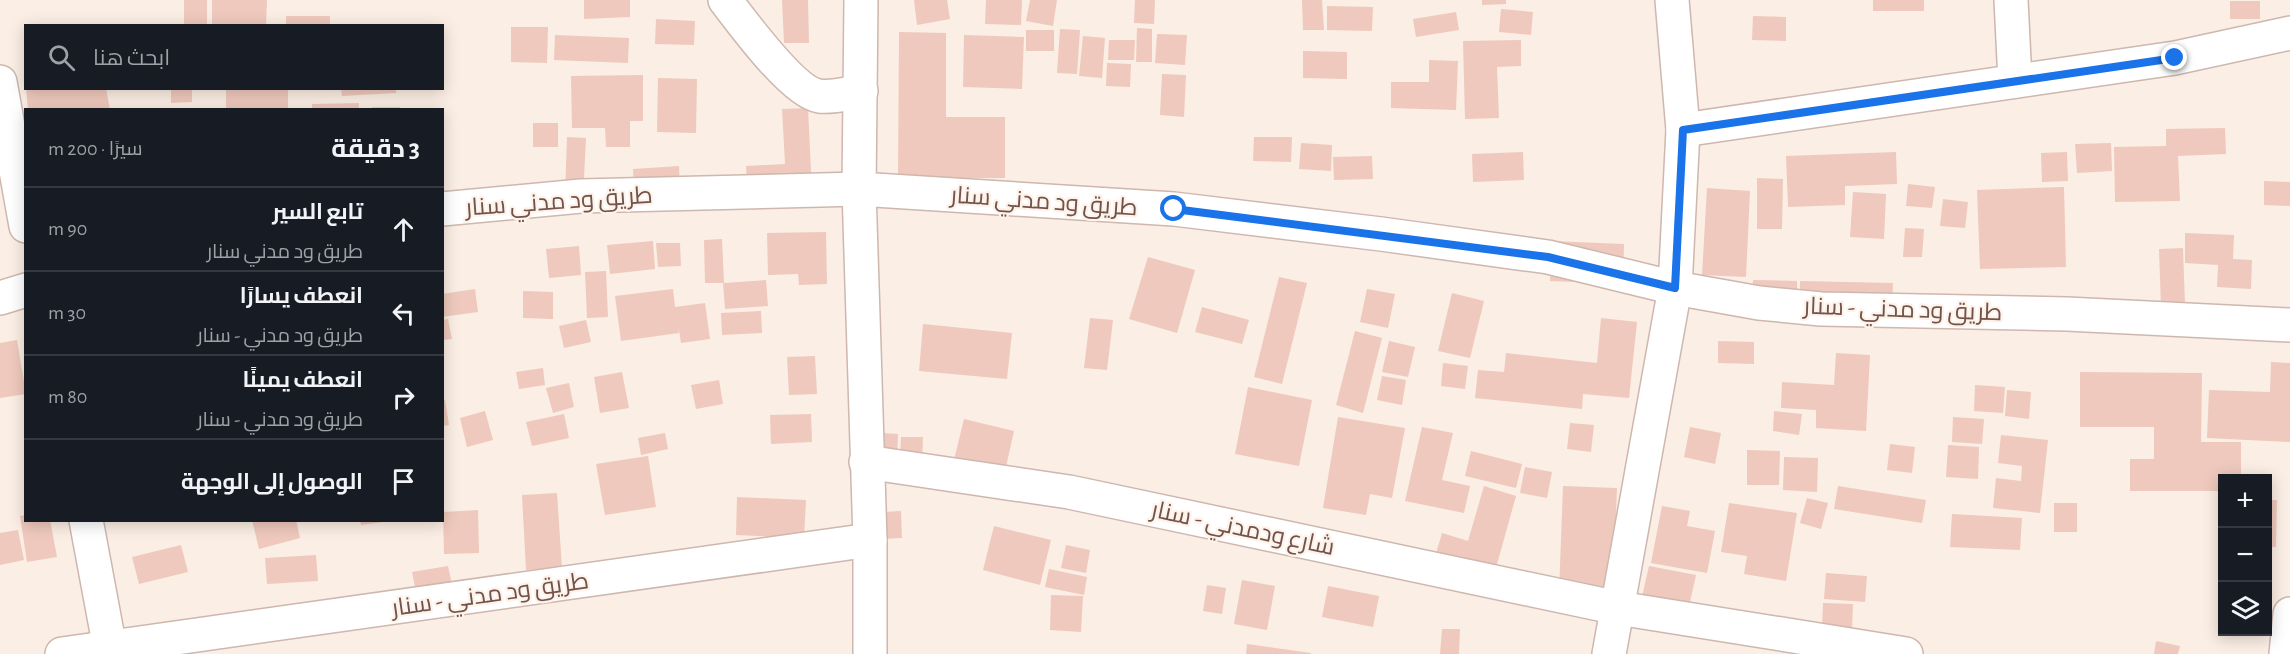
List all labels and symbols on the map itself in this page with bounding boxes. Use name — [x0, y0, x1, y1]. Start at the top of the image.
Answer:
route end — [2161, 44, 2187, 70]
street label: طريق ود مدني سنار — [463, 183, 654, 227]
street label: طريق ود مدني سنار — [947, 183, 1138, 226]
route start — [1160, 195, 1186, 221]
street label: طريق ود مدني - سنار — [1801, 294, 2003, 331]
street label: شارع ودمدني - سنار — [1146, 496, 1337, 566]
street label: طريق ود مدني - سنار — [388, 569, 591, 627]

